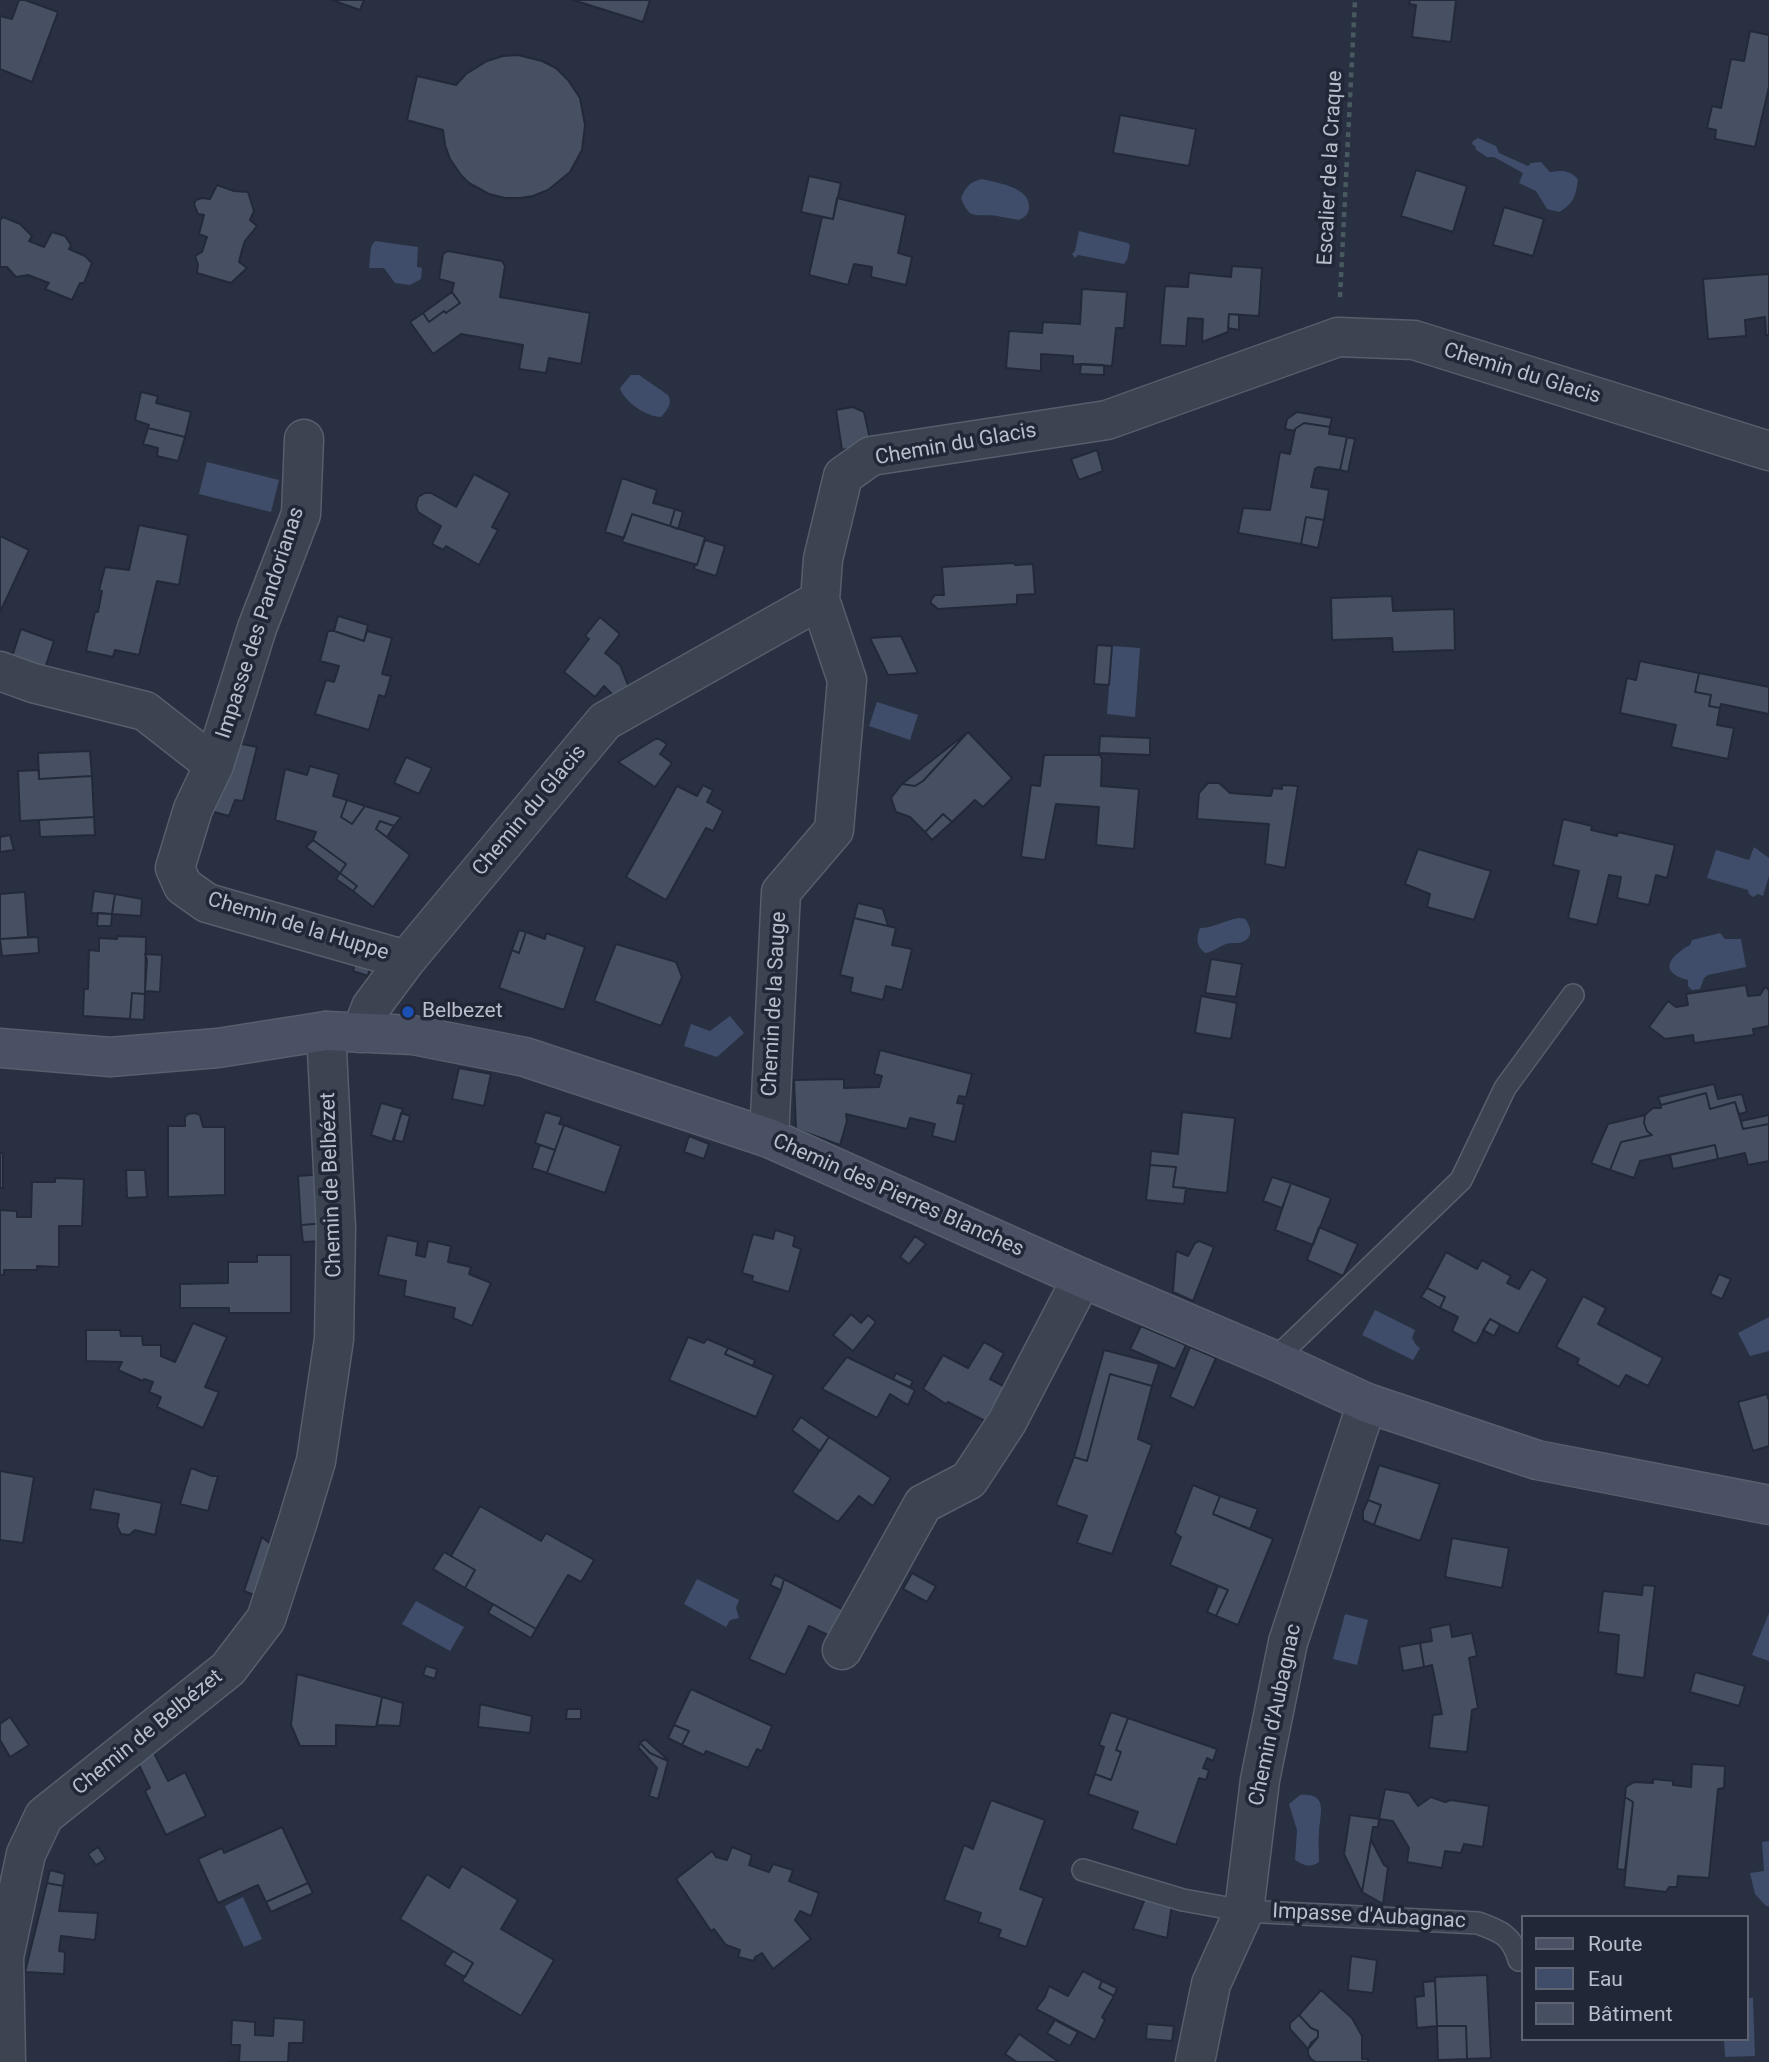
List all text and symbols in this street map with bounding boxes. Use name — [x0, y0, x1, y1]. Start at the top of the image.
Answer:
street label: Escalier de la Craque — [1313, 70, 1349, 266]
street label: Chemin du Glacis — [1440, 338, 1604, 410]
street label: Chemin du Glacis — [874, 418, 1038, 472]
street label: Impasse des Pandorianas — [212, 504, 310, 742]
street label: Chemin du Glacis — [468, 740, 592, 882]
street label: Chemin de la Huppe — [204, 887, 392, 967]
street label: Chemin de la Sauge — [758, 911, 792, 1097]
place label: Belbezet — [422, 999, 503, 1025]
marker: Belbezet — [400, 1004, 416, 1020]
street label: Chemin de Belbézet — [316, 1092, 348, 1278]
street label: Chemin des Pierres Blanches — [769, 1129, 1027, 1263]
street label: Chemin d'Aubagnac — [1244, 1622, 1308, 1808]
street label: Chemin de Belbézet — [68, 1665, 228, 1801]
street label: Impasse d'Aubagnac — [1272, 1899, 1466, 1935]
legend — [1520, 1915, 1748, 2041]
text: Route — [1588, 1932, 1643, 1956]
text: Eau — [1588, 1967, 1623, 1991]
text: Bâtiment — [1588, 2002, 1673, 2026]

